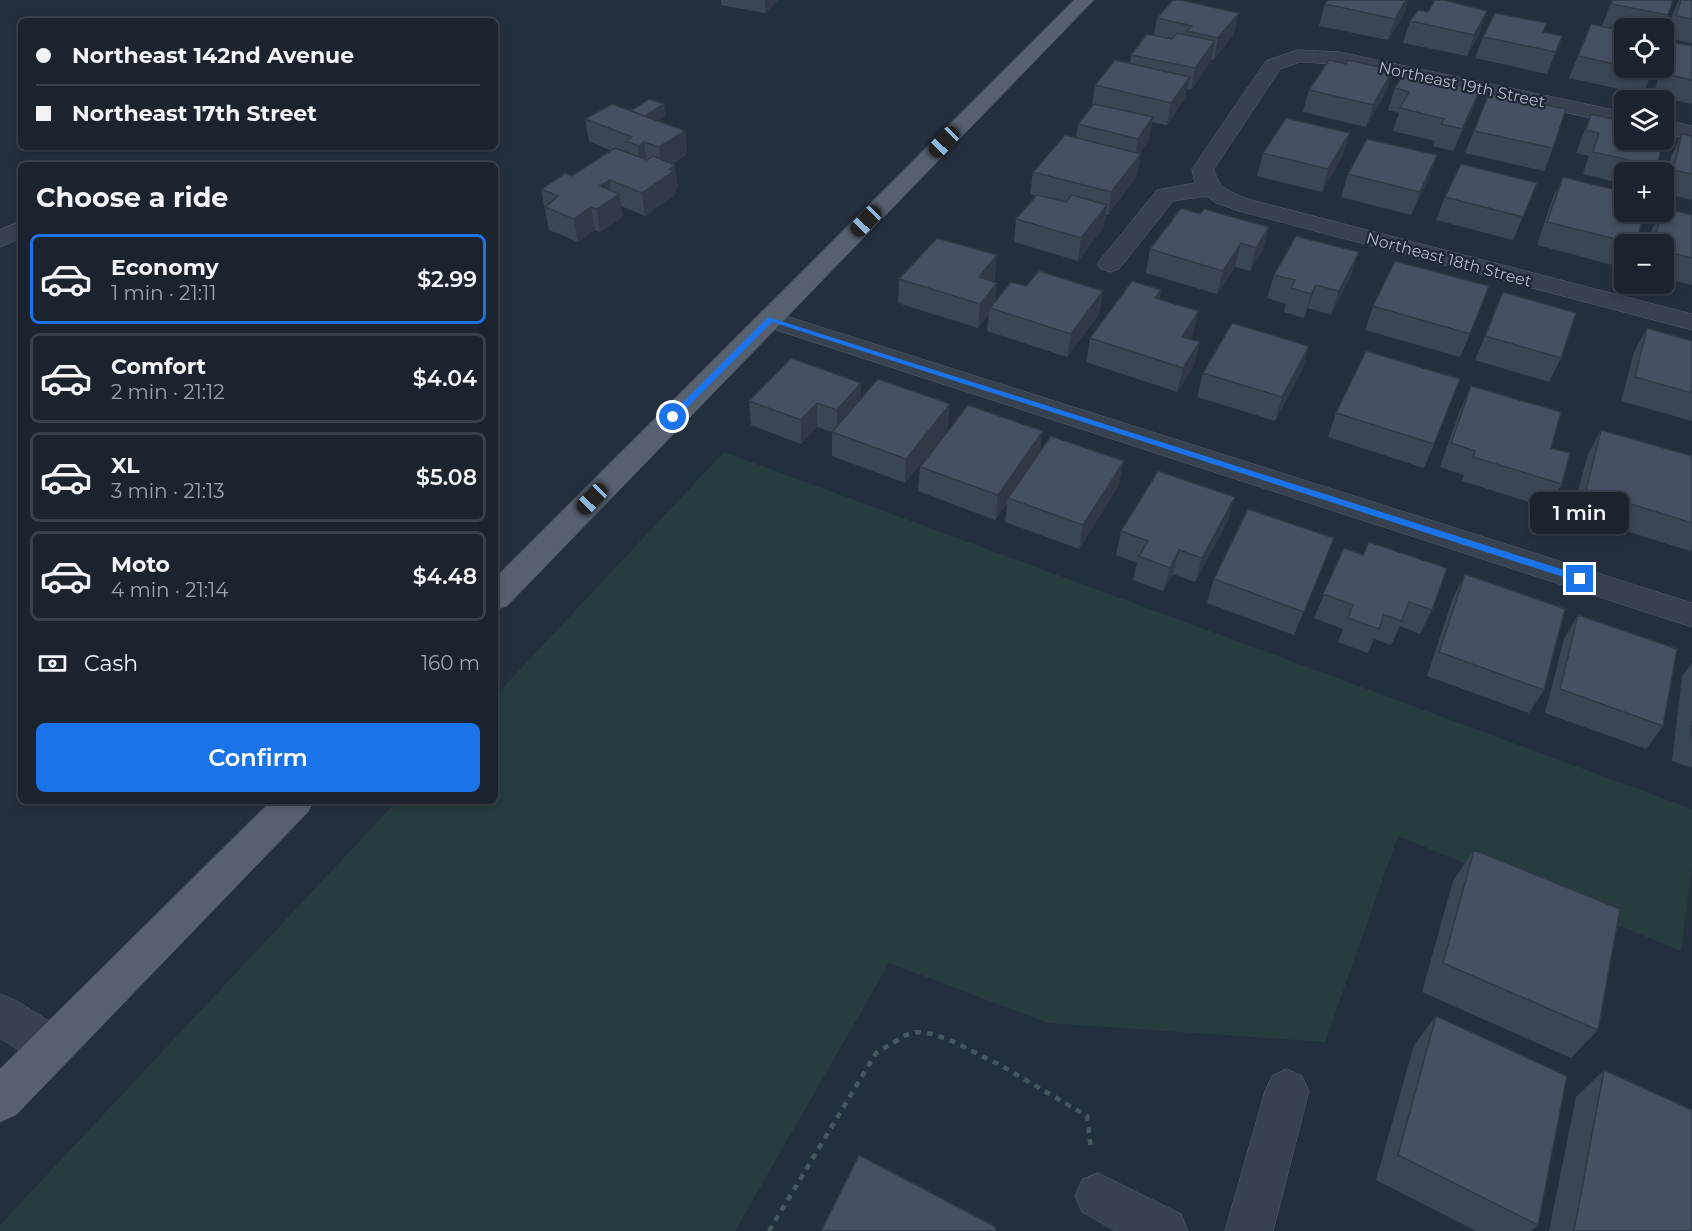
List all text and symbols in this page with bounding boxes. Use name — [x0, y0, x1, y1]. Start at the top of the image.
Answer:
map controls — [1614, 18, 1674, 294]
button: locate — [1614, 18, 1674, 78]
text: Northeast 142nd Avenue — [72, 42, 354, 69]
street label: Northeast 19th Street — [1377, 58, 1547, 112]
button: layers — [1614, 90, 1674, 150]
text: Northeast 17th Street — [72, 100, 317, 127]
car — [925, 123, 963, 161]
button: + — [1614, 162, 1674, 222]
text: Choose a ride — [36, 181, 228, 214]
car — [847, 202, 885, 240]
street label: Northeast 18th Street — [1364, 228, 1534, 291]
button: − — [1614, 234, 1674, 294]
icon: car — [39, 252, 93, 306]
text: Economy — [111, 254, 219, 281]
text: $2.99 — [417, 266, 477, 293]
text: 1 min · 21:11 — [111, 281, 216, 305]
icon: car — [39, 351, 93, 405]
text: Comfort — [111, 353, 206, 380]
text: $4.04 — [413, 365, 477, 392]
text: 2 min · 21:12 — [111, 380, 225, 404]
route start — [659, 403, 686, 430]
icon: car — [39, 450, 93, 504]
text: XL — [111, 452, 140, 479]
text: $5.08 — [416, 464, 477, 491]
text: 3 min · 21:13 — [111, 479, 224, 503]
car — [573, 480, 611, 518]
callout: 1 min — [1530, 492, 1630, 534]
text: 1 min — [1553, 501, 1606, 525]
icon: car — [39, 549, 93, 603]
text: Moto — [111, 551, 170, 578]
text: $4.48 — [413, 563, 477, 590]
route end — [1566, 565, 1593, 592]
text: 4 min · 21:14 — [111, 578, 228, 602]
icon: cash — [36, 647, 69, 680]
text: Cash — [84, 650, 138, 677]
text: 160 m — [421, 651, 480, 675]
button: Confirm — [36, 723, 480, 792]

